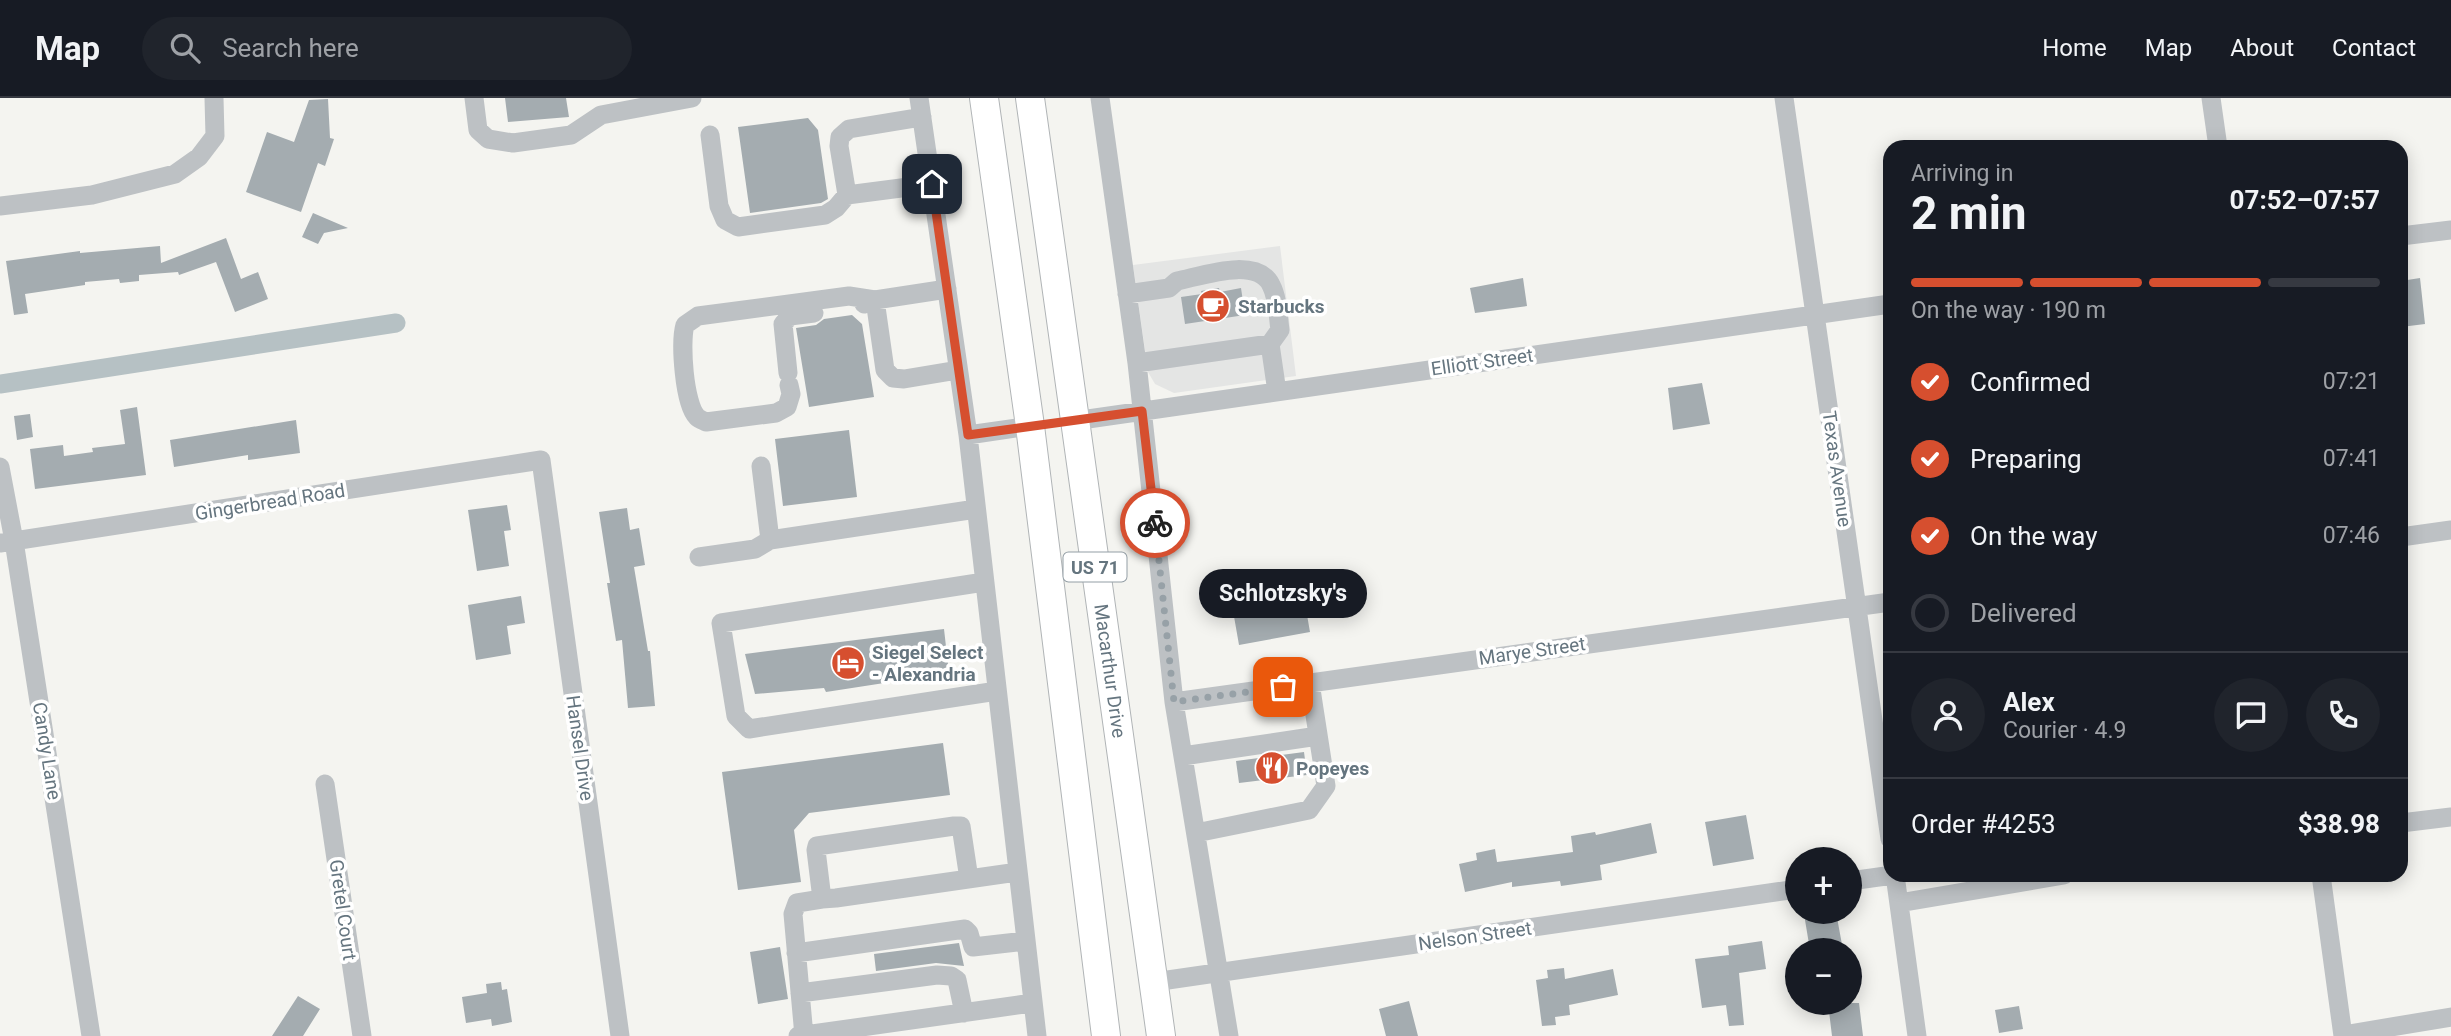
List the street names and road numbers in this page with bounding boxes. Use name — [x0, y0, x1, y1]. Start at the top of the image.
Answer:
street label: Elliott Street — [1430, 343, 1534, 381]
street label: Texas Avenue — [1817, 410, 1857, 528]
street label: Gingerbread Road — [193, 479, 347, 525]
road number: US 71 — [1064, 552, 1126, 582]
street label: Macarthur Drive — [1089, 603, 1131, 739]
street label: Marye Street — [1477, 632, 1587, 670]
street label: Hansel Drive — [561, 694, 599, 802]
street label: Candy Lane — [28, 700, 66, 802]
street label: Gretel Court — [325, 858, 361, 962]
street label: Nelson Street — [1417, 917, 1533, 955]

